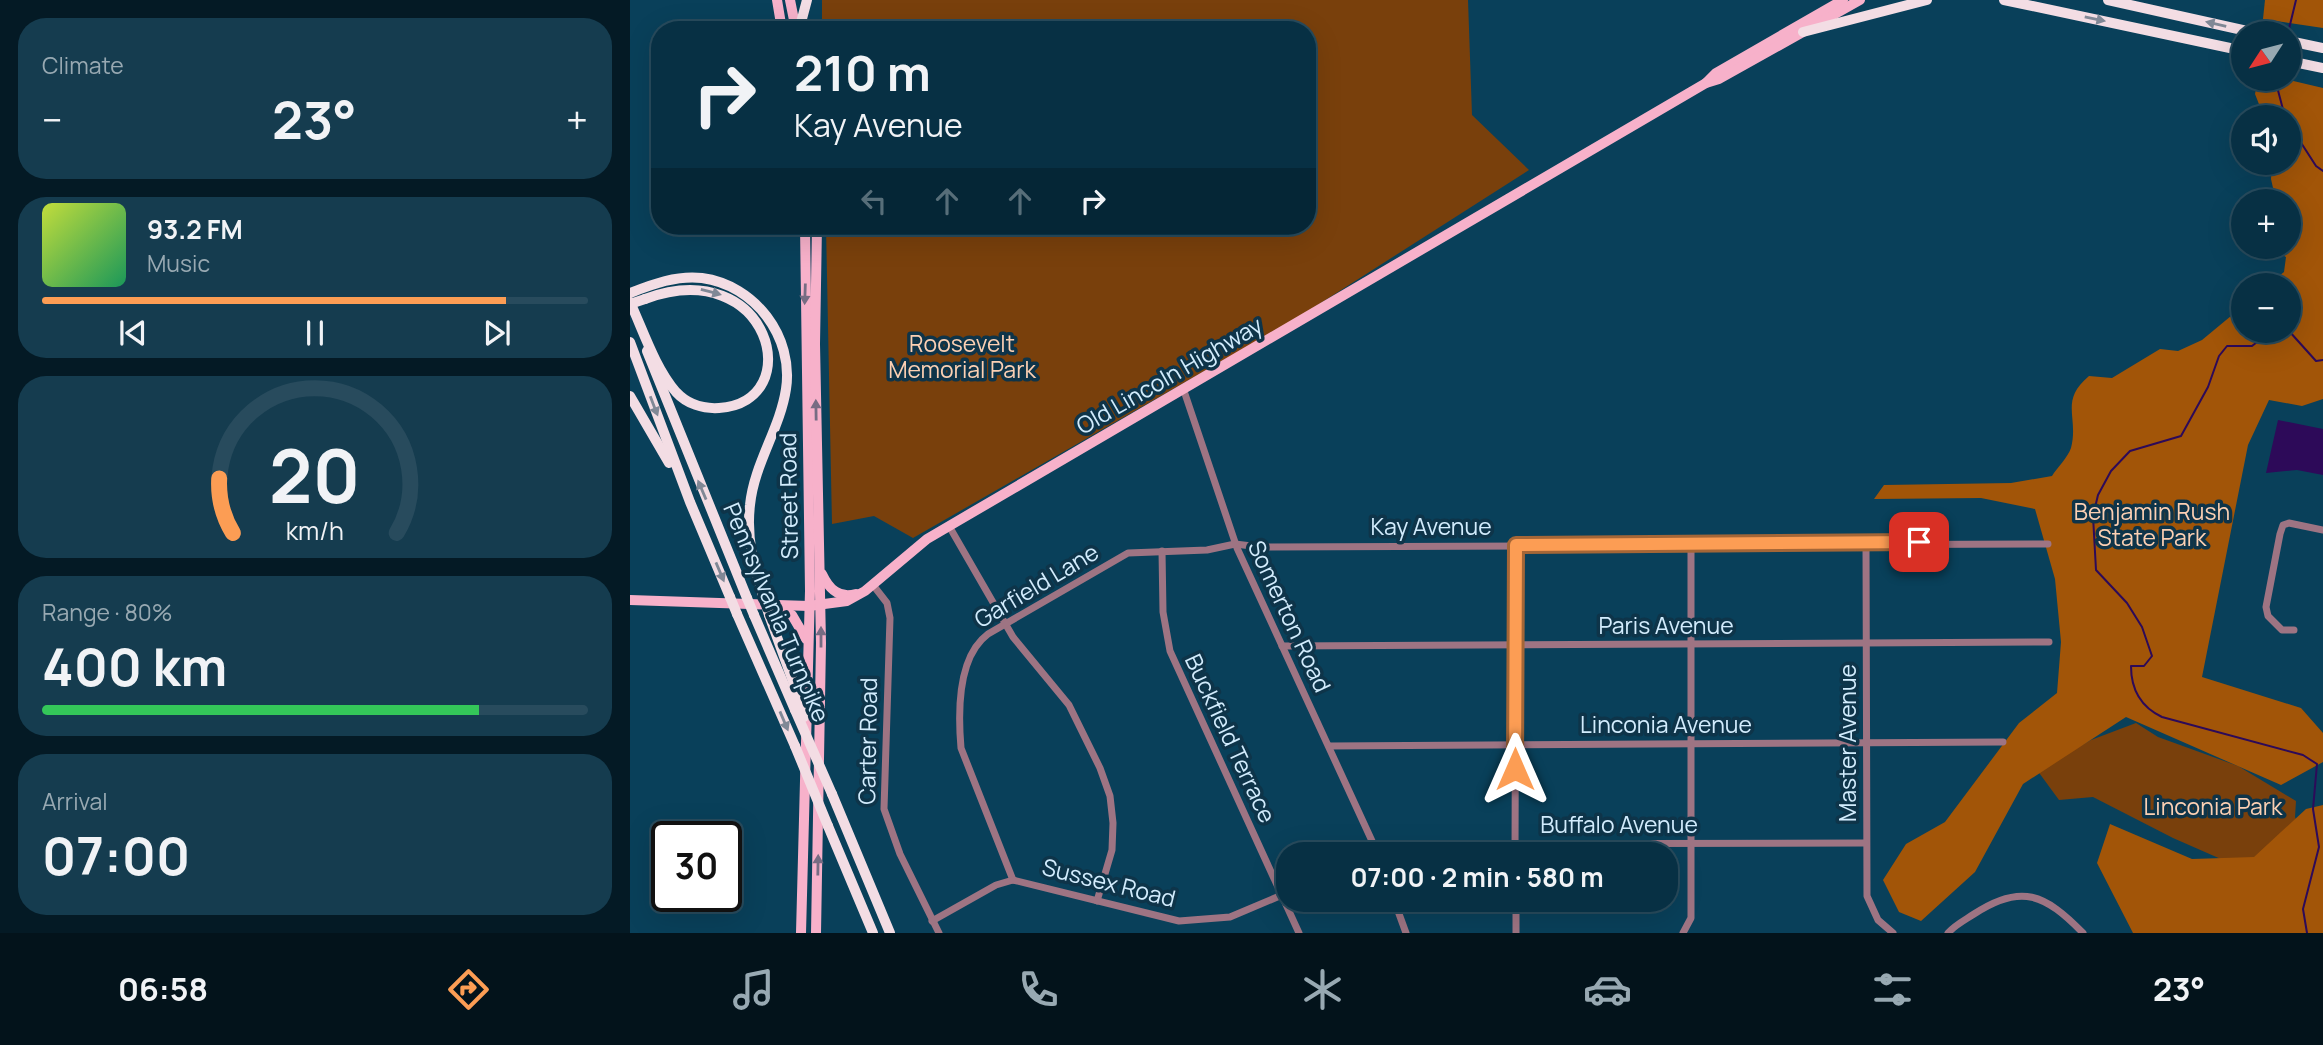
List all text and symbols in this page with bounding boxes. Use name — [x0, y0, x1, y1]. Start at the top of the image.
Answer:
one-way arrow — [2084, 14, 2106, 25]
one-way arrow — [2205, 18, 2227, 29]
north arrow — [2231, 21, 2301, 91]
map controls — [2231, 21, 2301, 343]
text: 210 m — [794, 39, 931, 106]
text: Climate — [42, 49, 124, 81]
icon: right — [679, 49, 770, 140]
text: 23° — [272, 84, 357, 155]
text: − — [42, 93, 63, 145]
text: + — [566, 93, 588, 145]
text: Kay Avenue — [794, 103, 963, 147]
button: sound — [2231, 105, 2301, 175]
icon: left — [855, 182, 893, 220]
icon: ahead — [928, 182, 966, 220]
icon: ahead — [1001, 182, 1039, 220]
icon: right — [1074, 182, 1112, 220]
button: + — [2231, 189, 2301, 259]
text: 93.2 FM — [147, 211, 243, 247]
text: Music — [147, 247, 210, 279]
button: − — [2231, 273, 2301, 343]
one-way arrow — [799, 283, 810, 305]
one-way arrow — [700, 287, 722, 298]
street label: Old Lincoln Highway — [1070, 309, 1268, 441]
icon: previous — [114, 314, 152, 352]
icon: pause — [296, 314, 334, 352]
icon: next — [478, 314, 516, 352]
park label: Roosevelt Memorial Park — [888, 327, 1036, 385]
one-way arrow — [649, 395, 660, 416]
one-way arrow — [810, 399, 822, 421]
text: 20 — [269, 425, 361, 525]
street label: Street Road — [771, 432, 805, 560]
one-way arrow — [696, 479, 707, 500]
park label: Benjamin Rush State Park — [2074, 495, 2230, 553]
street label: Pennsylvania Turnpike — [716, 497, 838, 727]
street label: Kay Avenue — [1370, 510, 1492, 542]
text: km/h — [286, 512, 344, 547]
pin — [1889, 512, 1949, 572]
icon: arrive — [1900, 523, 1938, 561]
street label: Garfield Lane — [968, 535, 1104, 635]
street label: Somerton Road — [1241, 535, 1339, 697]
one-way arrow — [714, 562, 725, 583]
text: Range · 80% — [42, 596, 173, 628]
street label: Paris Avenue — [1598, 609, 1734, 641]
one-way arrow — [815, 626, 827, 648]
text: 400 km — [42, 631, 227, 702]
street label: Buckfield Terrace — [1178, 648, 1284, 828]
street label: Master Avenue — [1831, 664, 1863, 822]
street label: Carter Road — [850, 677, 884, 805]
street label: Linconia Avenue — [1580, 708, 1752, 740]
one-way arrow — [778, 711, 790, 731]
position arrow — [1478, 732, 1552, 806]
text: Arrival — [42, 785, 108, 817]
park label: Linconia Park — [2144, 790, 2283, 822]
street label: Buffalo Avenue — [1540, 808, 1698, 840]
text: 07:00 — [42, 820, 190, 891]
speed limit sign: 30 — [651, 821, 742, 912]
street label: Sussex Road — [1039, 850, 1179, 914]
one-way arrow — [813, 854, 824, 876]
text: 07:00 · 2 min · 580 m — [1350, 859, 1604, 895]
icon: directions — [444, 965, 493, 1014]
icon: music — [729, 965, 778, 1014]
icon: phone — [1014, 965, 1063, 1014]
icon: climate — [1298, 965, 1347, 1014]
icon: car — [1583, 965, 1632, 1014]
icon: filters — [1868, 965, 1917, 1014]
text: 06:58 — [118, 967, 208, 1011]
text: 23° — [2153, 967, 2205, 1011]

